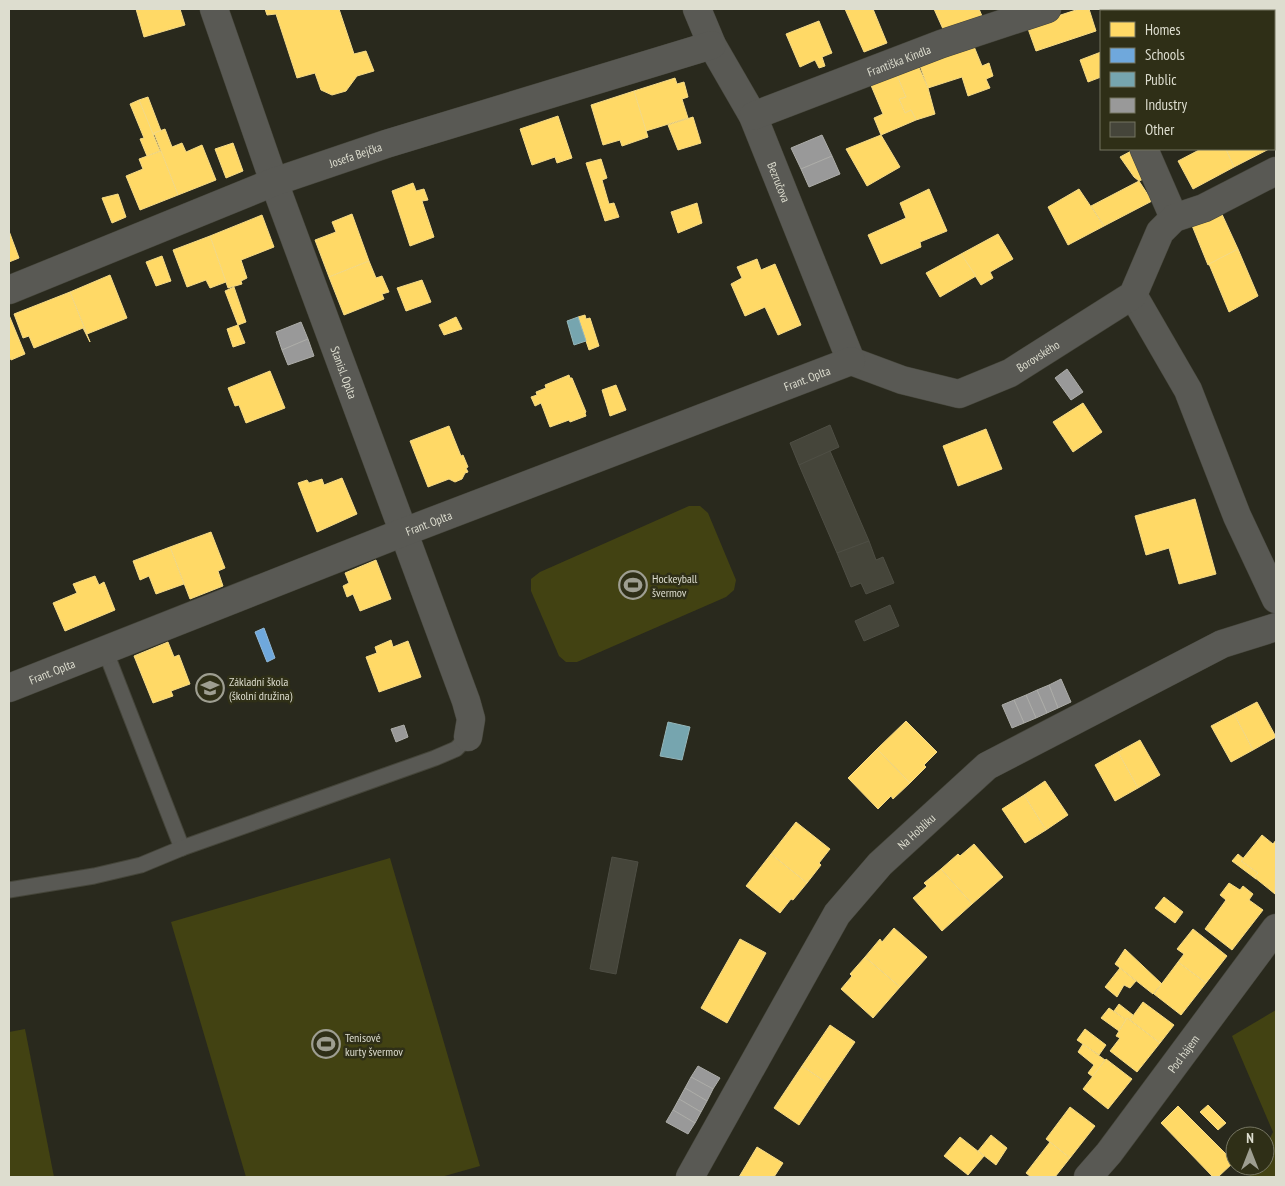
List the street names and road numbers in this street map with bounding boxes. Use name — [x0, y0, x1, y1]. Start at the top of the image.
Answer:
street label: Františka Kindla — [865, 41, 933, 79]
street label: Josefa Bejčka — [326, 138, 384, 171]
street label: Bezručova — [765, 160, 794, 204]
street label: Borovského — [1013, 336, 1062, 375]
street label: Stanisl. Oplta — [328, 344, 361, 401]
street label: Frant. Oplta — [782, 362, 832, 394]
street label: Frant. Oplta — [403, 507, 454, 538]
street label: Frant. Oplta — [27, 655, 77, 687]
street label: Na Hoblíku — [894, 810, 938, 852]
street label: Pod hájem — [1164, 1031, 1202, 1075]

